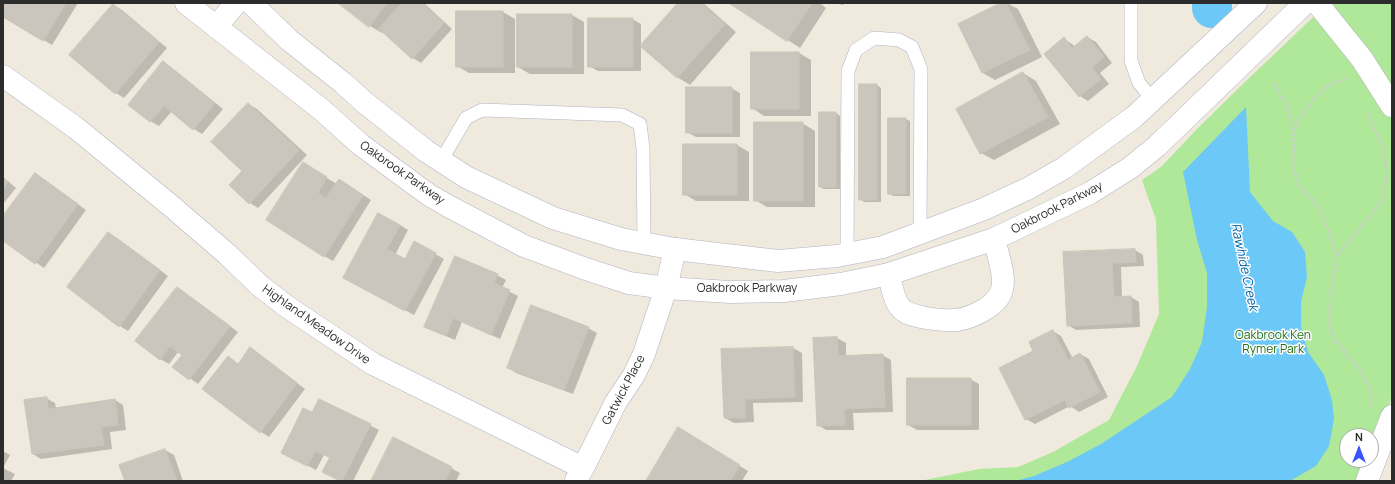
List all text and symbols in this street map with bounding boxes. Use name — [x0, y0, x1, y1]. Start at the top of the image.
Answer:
street label: Oakbrook Parkway — [357, 138, 447, 208]
street label: Oakbrook Parkway — [1009, 179, 1105, 237]
water label: Rawhide Creek — [1227, 222, 1261, 312]
street label: Highland Meadow Drive — [259, 282, 373, 368]
street label: Oakbrook Parkway — [697, 282, 797, 296]
park label: Oakbrook Ken Rymer Park — [1235, 329, 1311, 357]
street label: Gatwick Place — [600, 353, 648, 427]
north arrow — [1339, 428, 1379, 468]
text: N — [1355, 429, 1363, 444]

